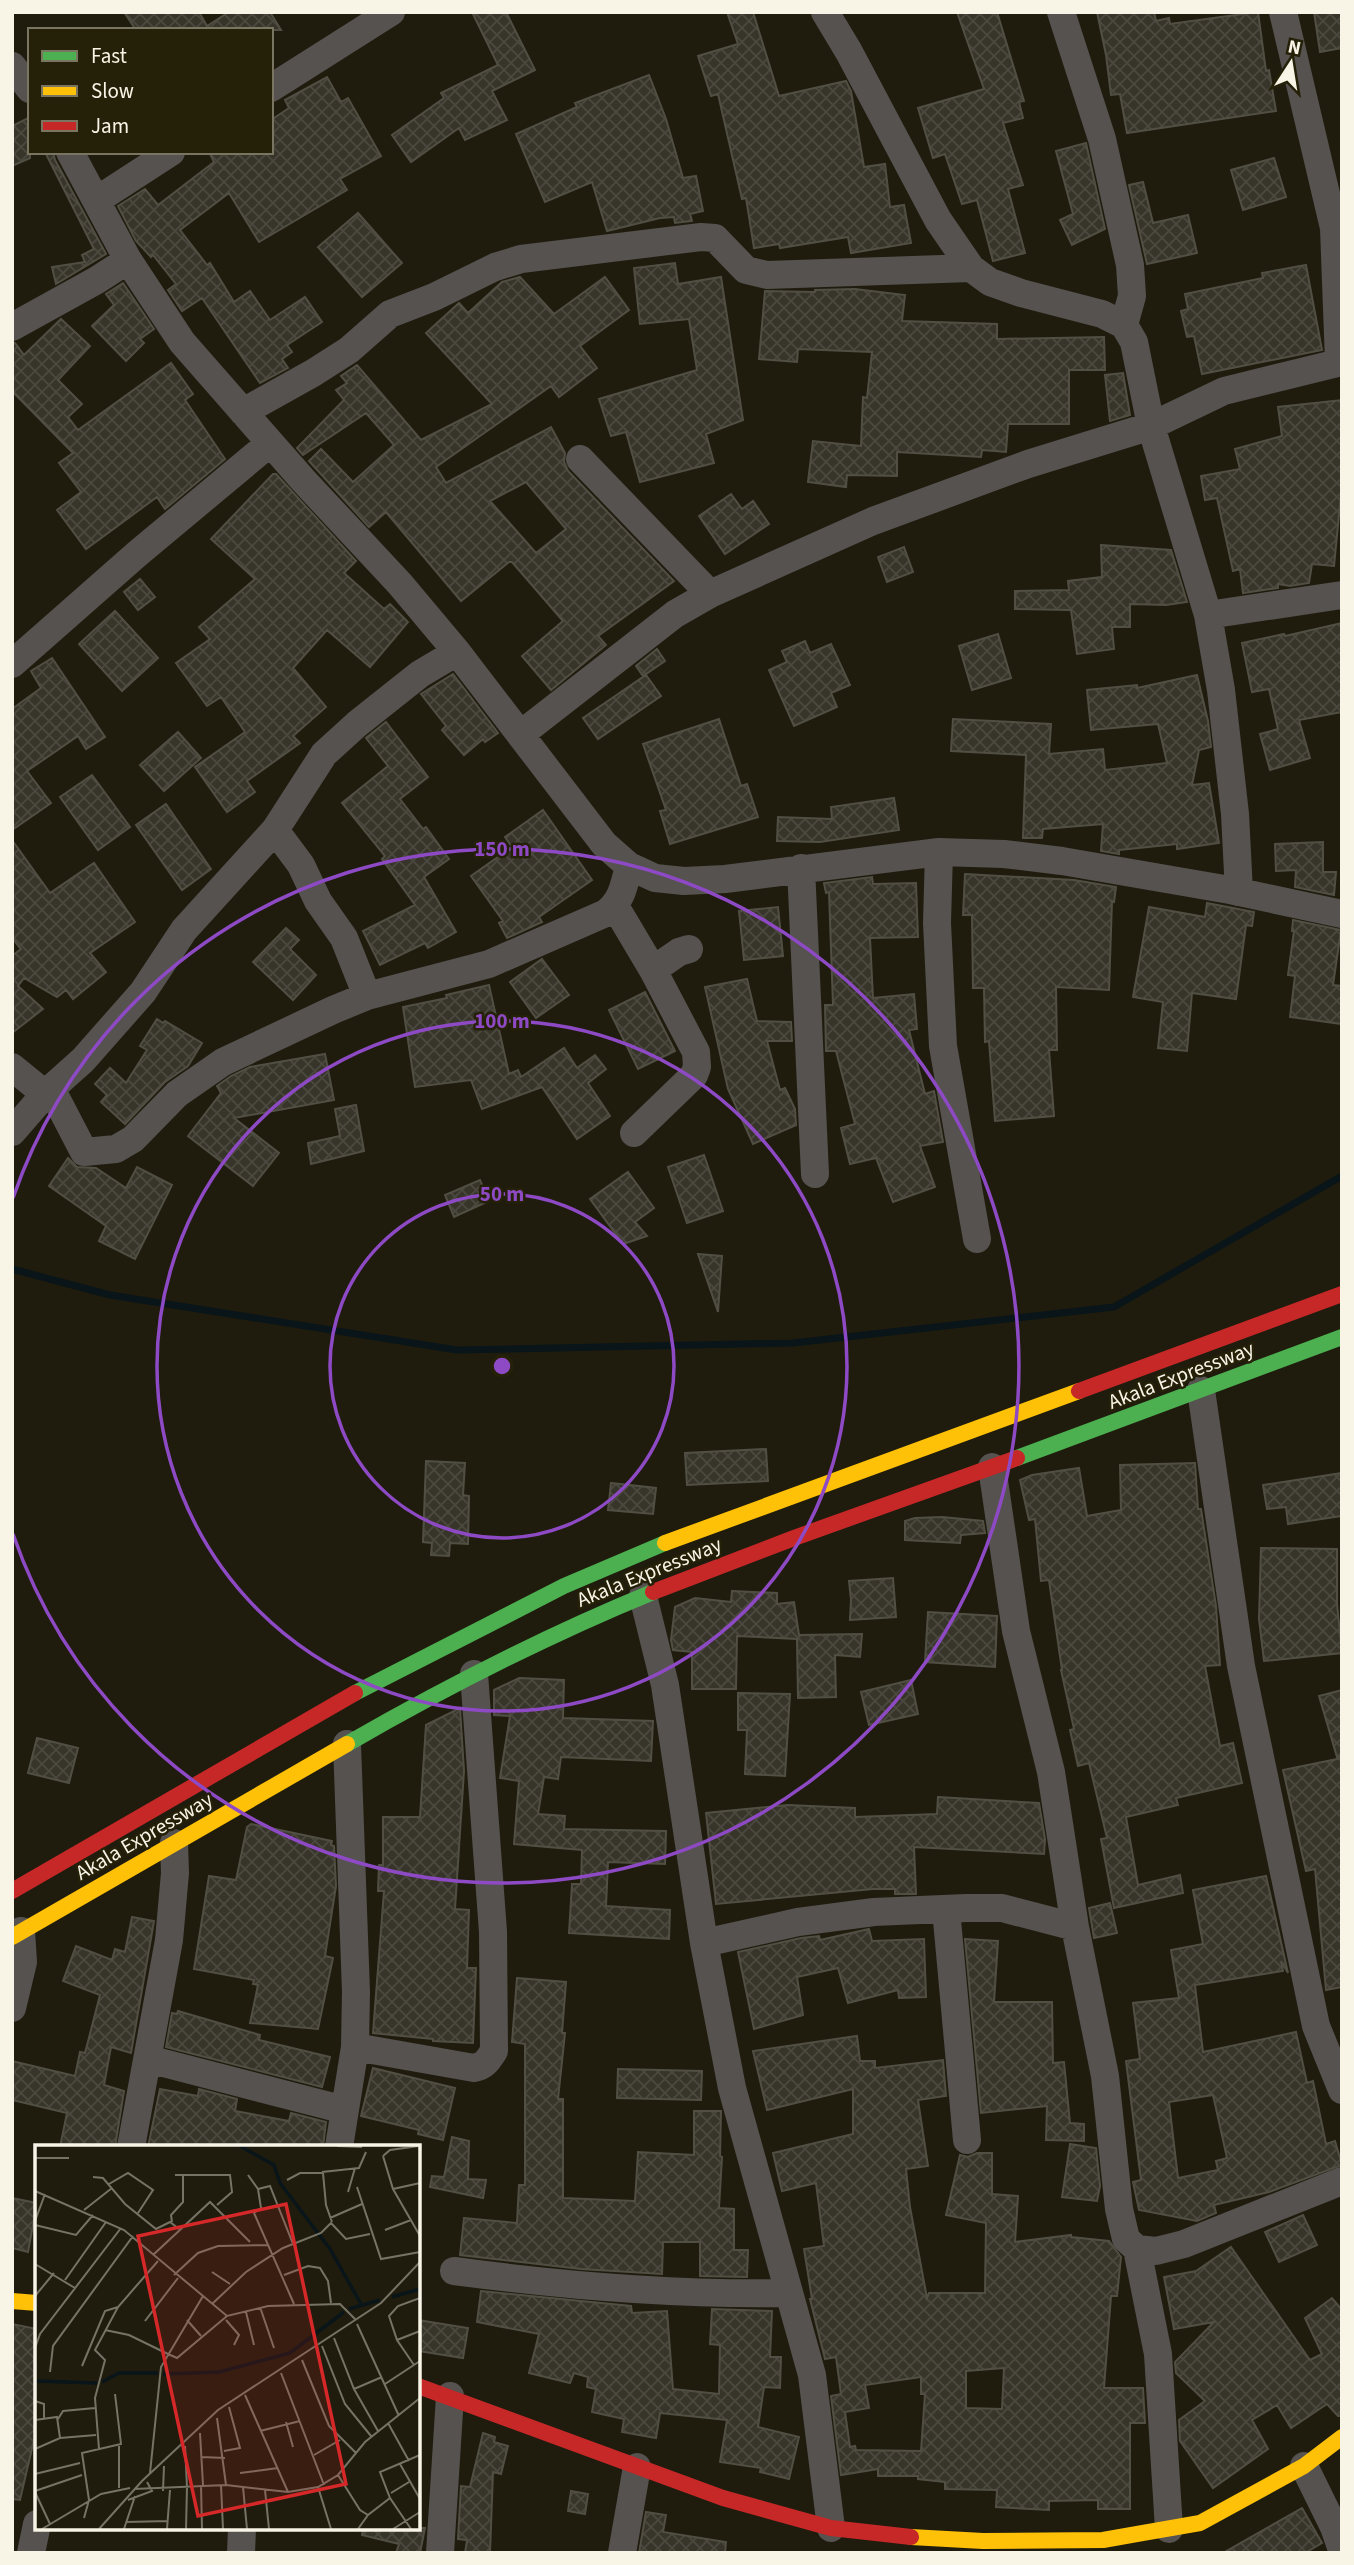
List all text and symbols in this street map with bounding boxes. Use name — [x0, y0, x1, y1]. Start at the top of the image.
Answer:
legend — [28, 28, 273, 154]
north arrow — [1256, 28, 1326, 98]
text: N — [1285, 33, 1303, 62]
text: Fast — [91, 41, 127, 71]
text: Slow — [91, 76, 134, 106]
text: Jam — [91, 111, 129, 141]
text: 150 m — [474, 834, 530, 864]
text: 100 m — [474, 1006, 530, 1036]
text: 50 m — [480, 1179, 524, 1209]
street label: Akala Expressway — [1104, 1333, 1258, 1417]
centre of rings — [490, 1354, 514, 1378]
street label: Akala Expressway — [572, 1529, 726, 1615]
street label: Akala Expressway — [70, 1784, 218, 1888]
inset map — [35, 2145, 420, 2530]

